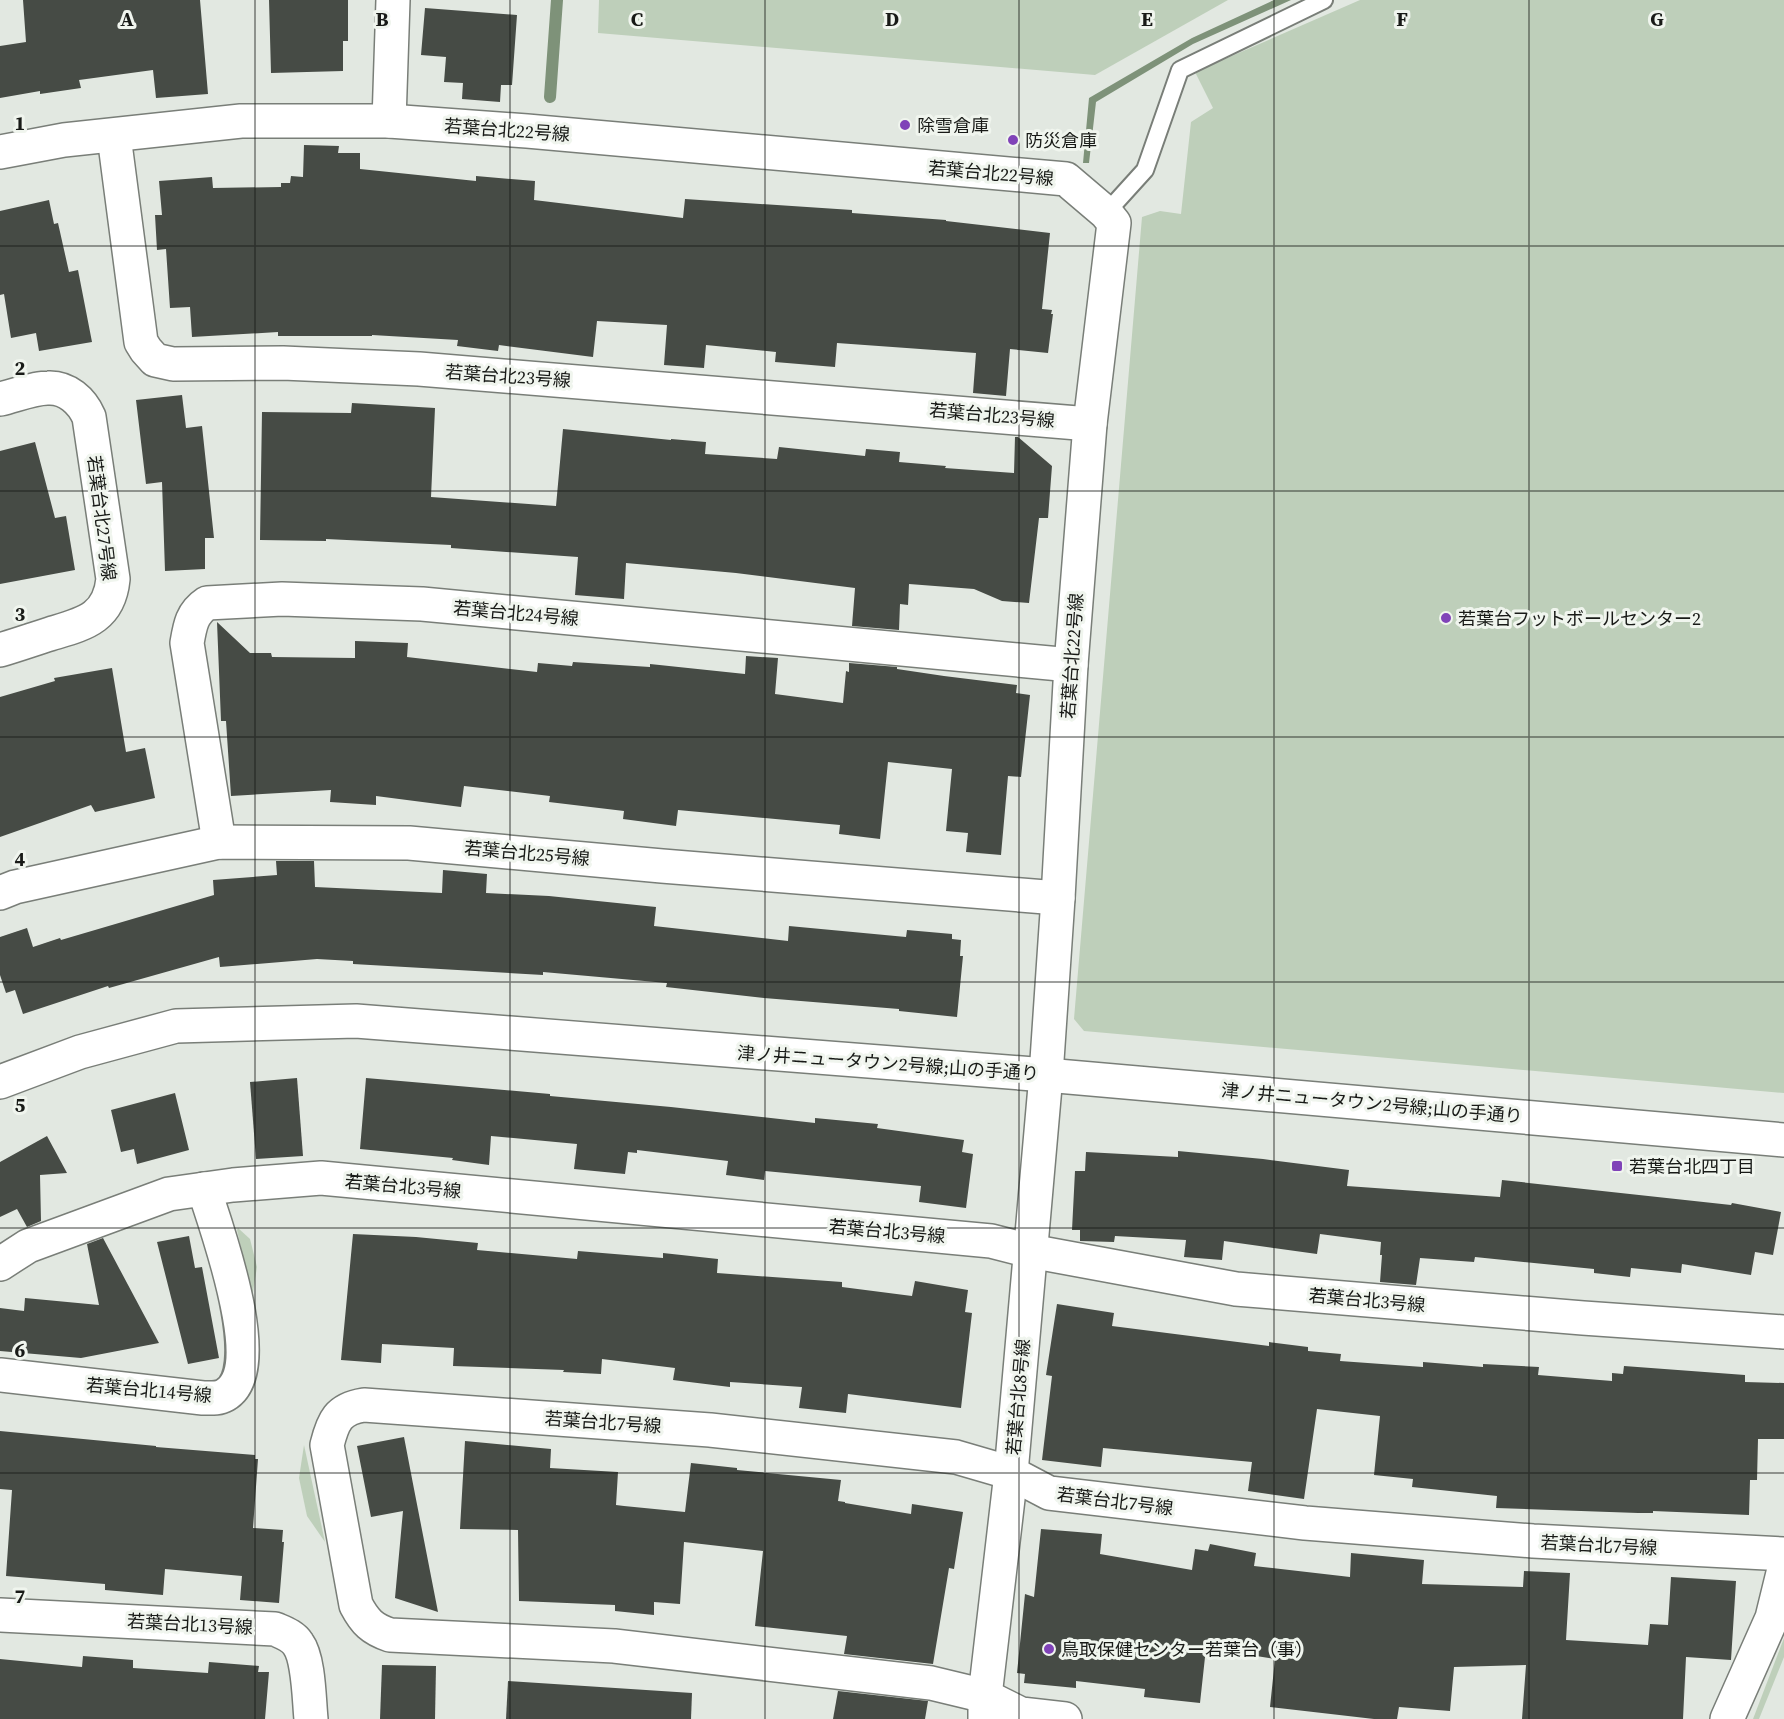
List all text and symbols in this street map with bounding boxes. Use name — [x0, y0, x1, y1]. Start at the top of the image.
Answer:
text: A — [120, 5, 134, 33]
text: B — [375, 5, 389, 33]
text: C — [631, 5, 643, 33]
text: D — [885, 5, 899, 33]
text: E — [1141, 5, 1153, 33]
text: F — [1396, 5, 1408, 33]
text: G — [1650, 5, 1664, 33]
text: 1 — [15, 109, 25, 137]
street label: 若葉台北22号線 — [443, 113, 571, 147]
place label: 除雪倉庫 — [917, 113, 989, 138]
marker: 除雪倉庫 — [898, 118, 912, 132]
place label: 防災倉庫 — [1025, 128, 1097, 153]
marker: 防災倉庫 — [1006, 133, 1020, 147]
street label: 若葉台北22号線 — [927, 155, 1055, 191]
text: 2 — [15, 354, 26, 382]
street label: 若葉台北23号線 — [444, 359, 572, 393]
street label: 若葉台北23号線 — [928, 397, 1056, 433]
street label: 若葉台北27号線 — [82, 454, 122, 582]
street label: 若葉台北22号線 — [1055, 592, 1089, 720]
street label: 若葉台北24号線 — [452, 595, 580, 631]
text: 3 — [15, 600, 26, 628]
place label: 若葉台フットボールセンター2 — [1458, 606, 1701, 631]
marker: 若葉台フットボールセンター2 — [1439, 611, 1453, 625]
street label: 若葉台北25号線 — [463, 835, 591, 871]
text: 4 — [15, 845, 26, 873]
street label: 津ノ井ニュータウン2号線;山の手通り — [736, 1040, 1040, 1086]
street label: 津ノ井ニュータウン2号線;山の手通り — [1220, 1077, 1524, 1129]
text: 5 — [15, 1091, 26, 1119]
place label: 若葉台北四丁目 — [1629, 1154, 1755, 1179]
marker: 若葉台北四丁目 — [1610, 1159, 1624, 1173]
street label: 若葉台北3号線 — [344, 1168, 462, 1204]
street label: 若葉台北3号線 — [828, 1213, 946, 1249]
street label: 若葉台北3号線 — [1308, 1282, 1426, 1318]
text: 6 — [15, 1336, 26, 1364]
street label: 若葉台北8号線 — [1000, 1338, 1036, 1456]
street label: 若葉台北14号線 — [85, 1372, 213, 1408]
street label: 若葉台北7号線 — [544, 1405, 662, 1439]
street label: 若葉台北7号線 — [1055, 1481, 1175, 1521]
street label: 若葉台北7号線 — [1540, 1529, 1658, 1561]
text: 7 — [15, 1582, 26, 1610]
street label: 若葉台北13号線 — [126, 1608, 254, 1640]
place label: 鳥取保健センター若葉台（事） — [1061, 1637, 1313, 1662]
marker: 鳥取保健センター若葉台（事） — [1042, 1642, 1056, 1656]

